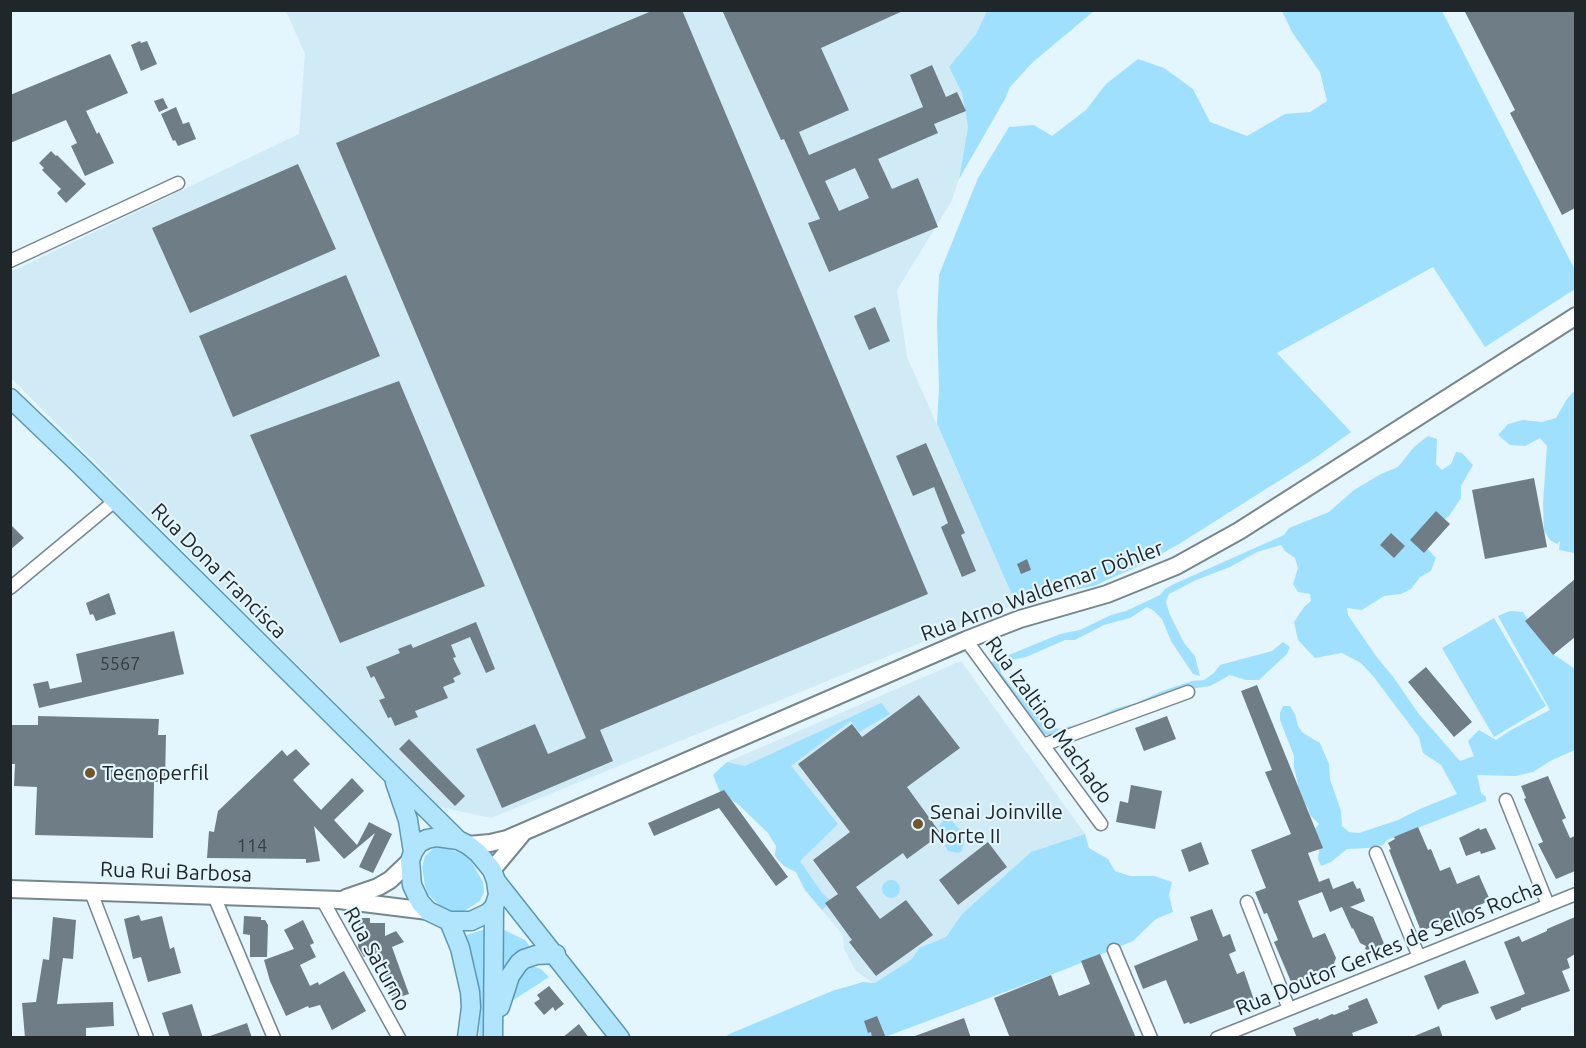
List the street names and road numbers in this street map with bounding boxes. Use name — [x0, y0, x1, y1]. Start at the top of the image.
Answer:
street label: Rua Dona Francisca — [146, 498, 292, 644]
street label: Rua Arno Waldemar Döhler — [917, 535, 1167, 647]
street label: Rua Izaltino Machado — [980, 631, 1118, 809]
street label: Rua Rui Barbosa — [99, 857, 253, 887]
street label: Rua Doutor Gerkes de Sellos Rocha — [1232, 875, 1546, 1021]
street label: Rua Saturno — [338, 903, 416, 1015]

